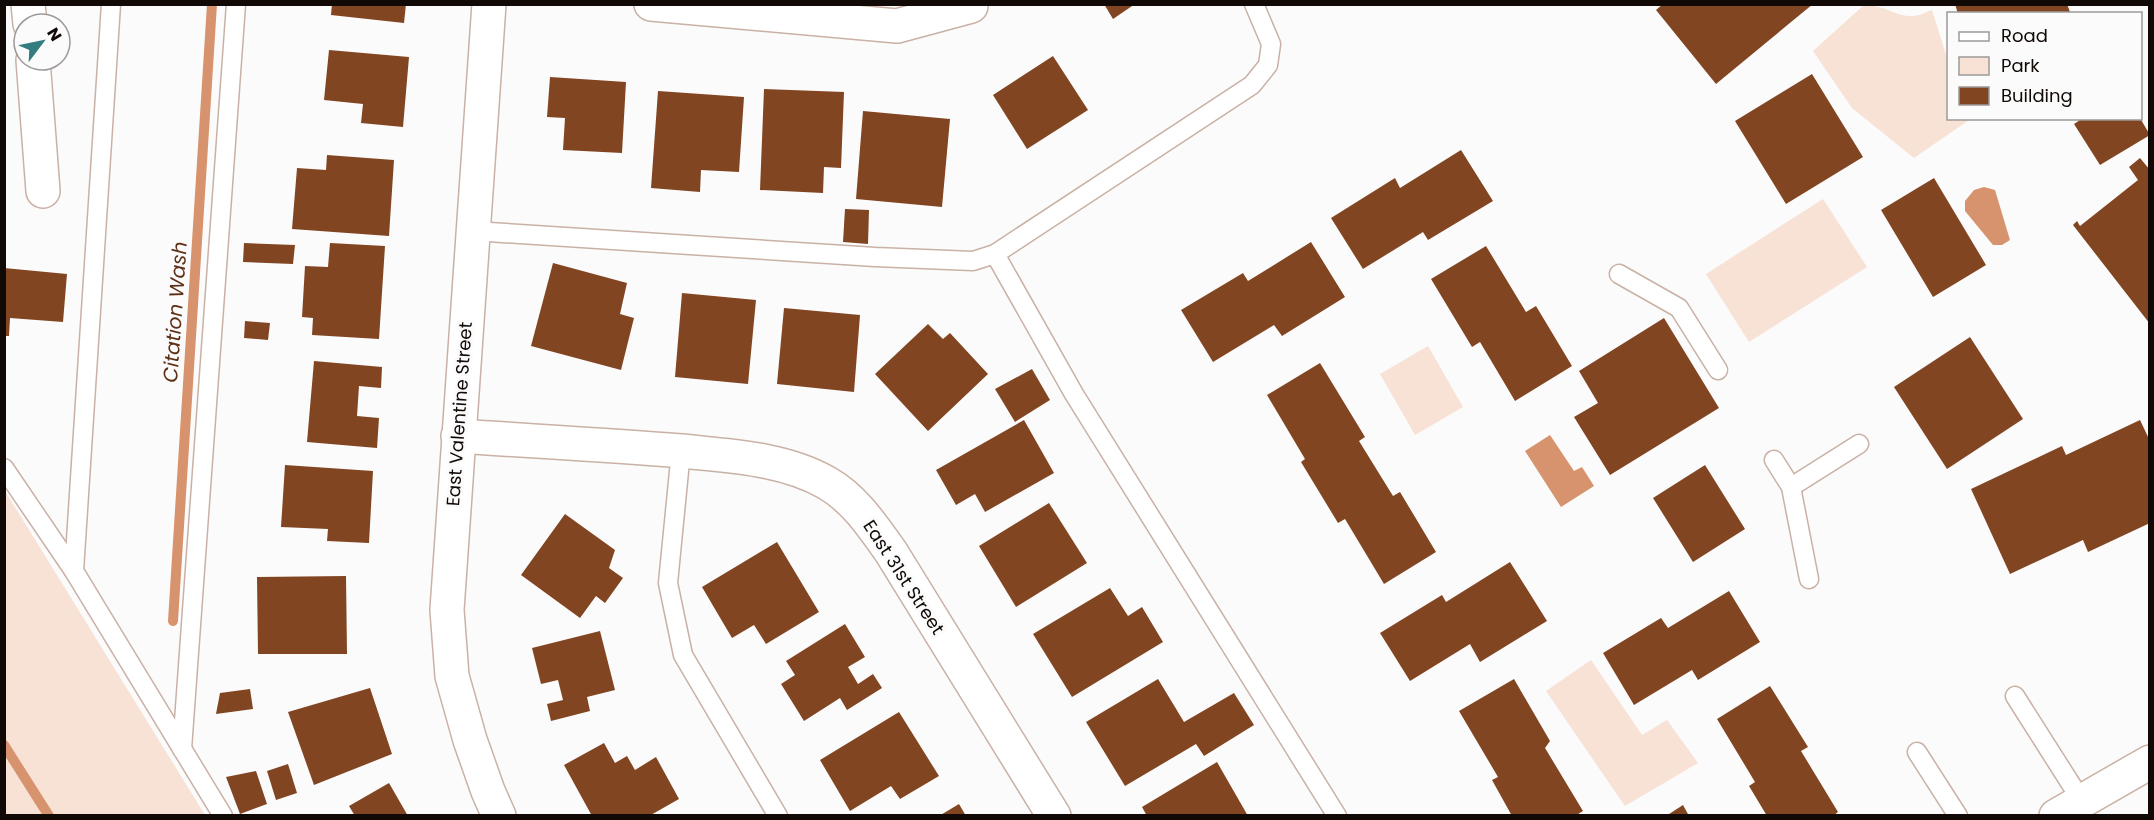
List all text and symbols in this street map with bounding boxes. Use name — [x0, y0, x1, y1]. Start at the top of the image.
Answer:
north arrow — [12, 12, 72, 72]
legend — [1947, 12, 2142, 120]
text: N — [41, 23, 67, 46]
text: Road — [2001, 23, 2048, 48]
text: Park — [2001, 53, 2040, 78]
text: Building — [2001, 83, 2073, 108]
water label: Citation Wash — [156, 241, 194, 383]
street label: East Valentine Street — [440, 321, 478, 507]
street label: East 31st Street — [858, 515, 950, 639]

